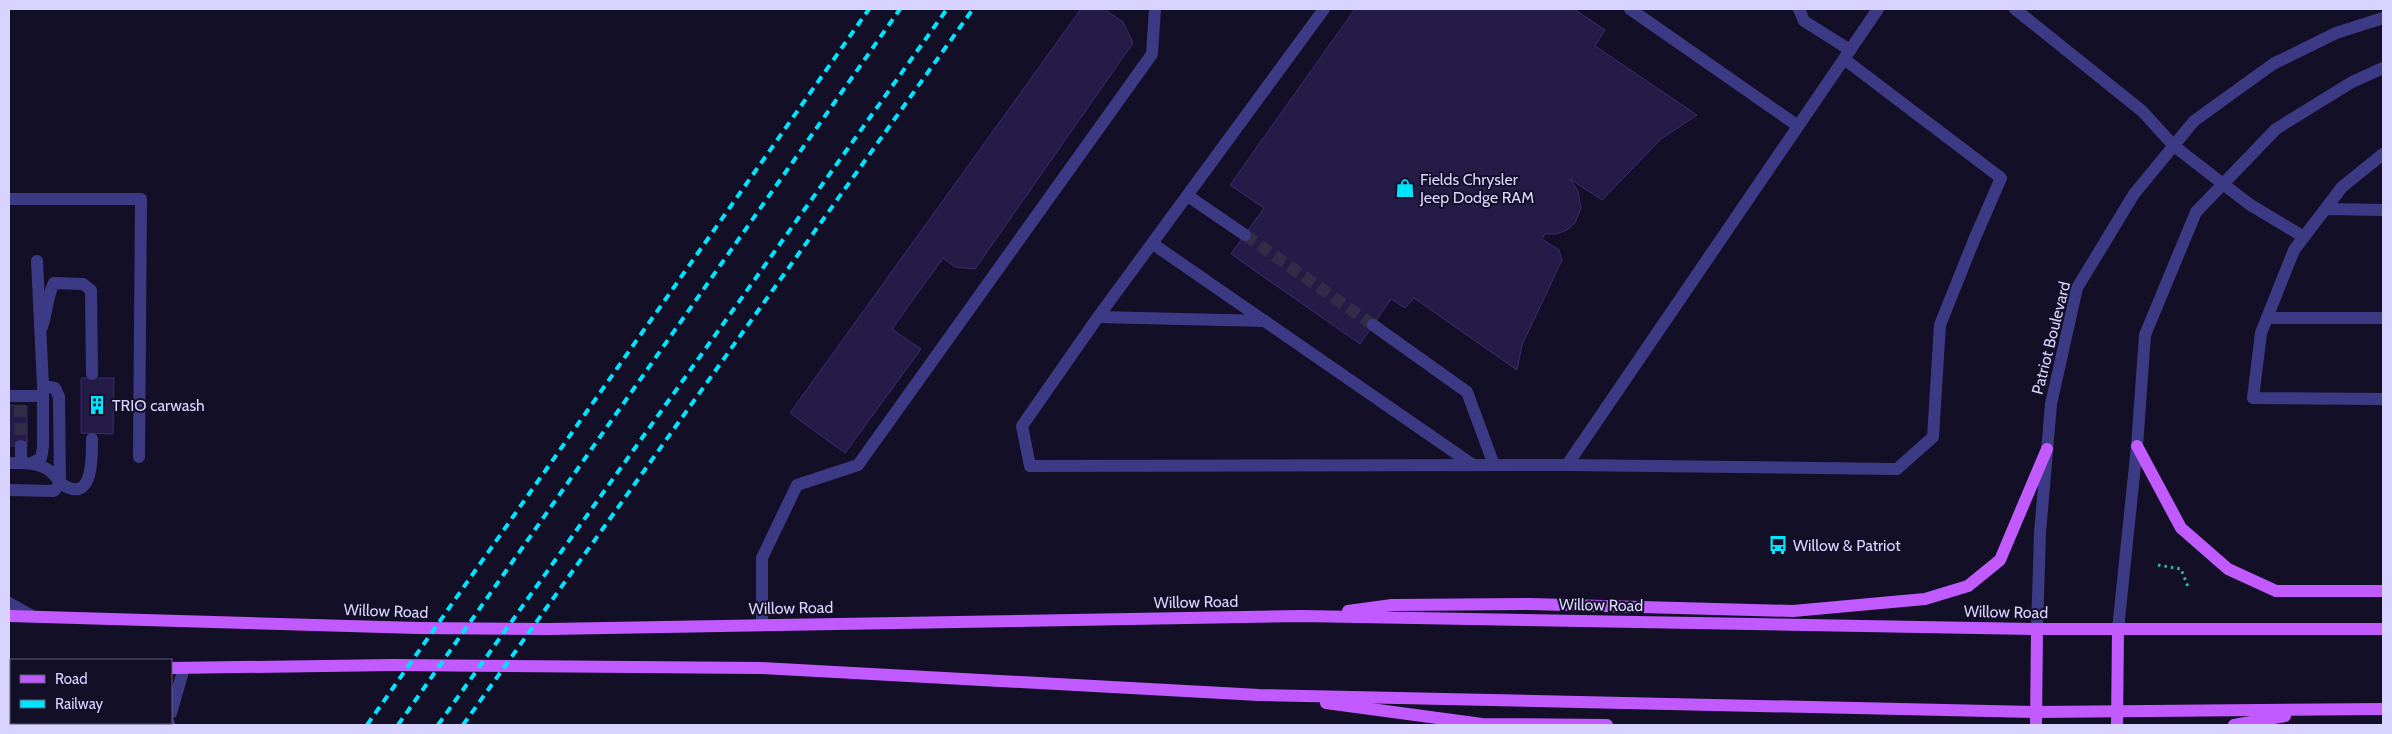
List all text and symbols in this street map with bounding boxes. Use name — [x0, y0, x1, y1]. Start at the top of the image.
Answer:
place label: Fields Chrysler Jeep Dodge RAM — [1419, 170, 1534, 207]
shop icon: Fields Chrysler Jeep Dodge RAM — [1394, 177, 1416, 199]
street label: Patriot Boulevard — [2028, 280, 2074, 396]
building icon: TRIO carwash — [86, 394, 108, 416]
place label: TRIO carwash — [112, 396, 205, 415]
bus stop icon: Willow & Patriot — [1767, 534, 1789, 556]
place label: Willow & Patriot — [1793, 536, 1901, 555]
street label: Willow Road — [1154, 592, 1238, 612]
street label: Willow Road — [1559, 595, 1643, 615]
street label: Willow Road — [749, 598, 833, 618]
street label: Willow Road — [343, 600, 429, 622]
street label: Willow Road — [1964, 602, 2048, 622]
legend — [10, 659, 172, 724]
text: Road — [55, 670, 88, 688]
text: Railway — [55, 695, 104, 713]

